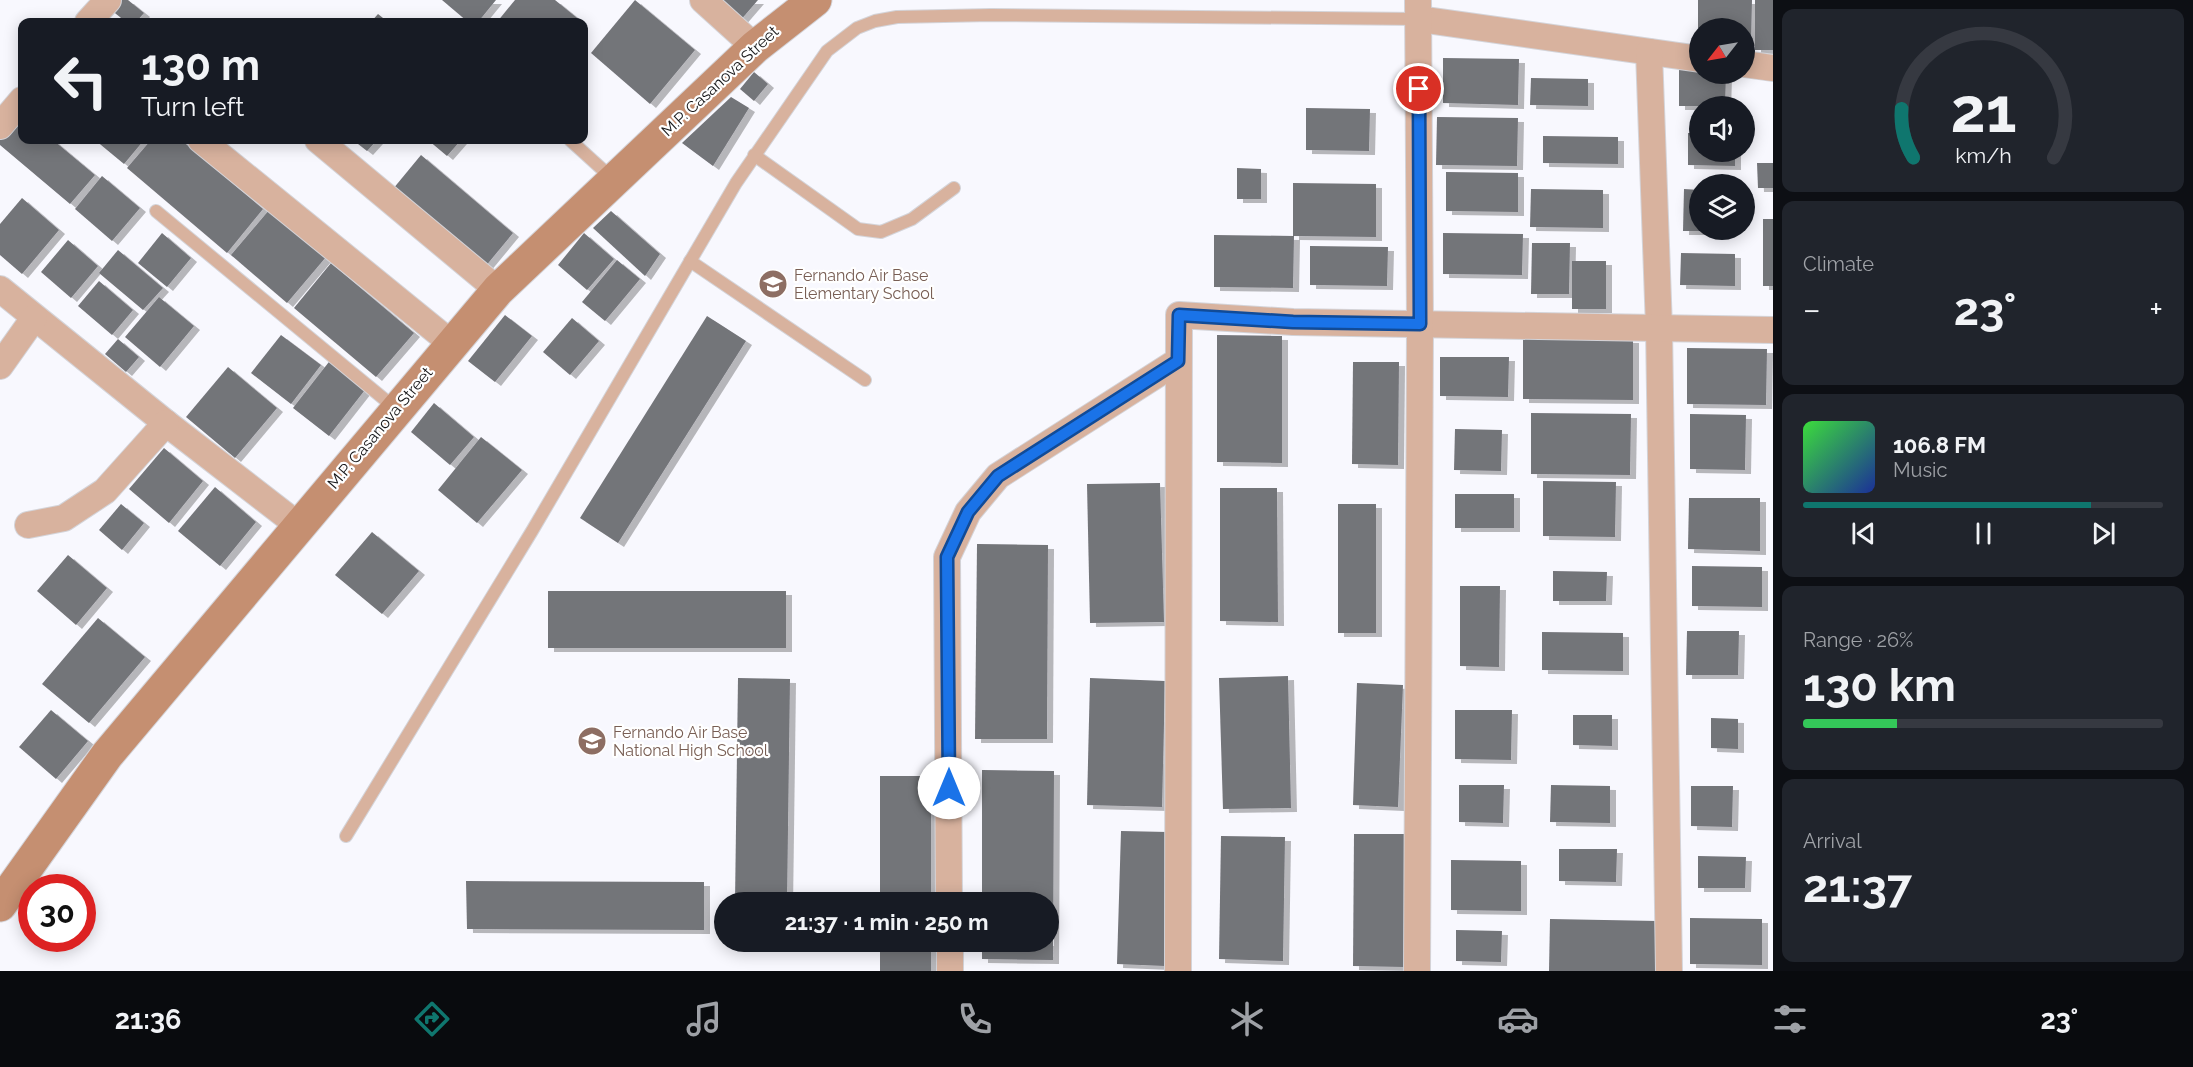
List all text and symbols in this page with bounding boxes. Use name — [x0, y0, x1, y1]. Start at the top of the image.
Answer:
north arrow — [1689, 18, 1755, 84]
map controls — [1689, 18, 1755, 240]
street label: M.P. Casanova Street — [658, 21, 783, 140]
text: 130 m — [141, 41, 260, 90]
icon: left — [42, 42, 120, 120]
pin — [1393, 63, 1444, 114]
icon: arrive — [1402, 72, 1435, 105]
text: 21 — [1950, 73, 2016, 147]
text: Turn left — [141, 91, 244, 122]
button: sound — [1689, 96, 1755, 162]
text: km/h — [1955, 143, 2011, 168]
button: layers — [1689, 174, 1755, 240]
text: Climate — [1803, 252, 1874, 276]
place label: Fernando Air Base Elementary School — [794, 266, 935, 303]
school or university icon: Fernando Air Base Elementary School — [757, 268, 789, 300]
text: 23° — [1954, 283, 2016, 336]
text: − — [1803, 290, 1821, 329]
text: + — [2149, 290, 2163, 329]
street label: M.P. Casanova Street — [324, 363, 437, 493]
text: 106.8 FM — [1893, 432, 1986, 458]
text: Music — [1893, 458, 1947, 482]
icon: previous — [1847, 517, 1880, 550]
icon: pause — [1967, 517, 2000, 550]
icon: next — [2087, 517, 2120, 550]
text: Range · 26% — [1803, 628, 1913, 652]
text: 130 km — [1803, 659, 1956, 712]
place label: Fernando Air Base National High School — [613, 723, 769, 760]
school or university icon: Fernando Air Base National High School — [576, 725, 608, 757]
position arrow — [917, 756, 981, 820]
text: Arrival — [1803, 829, 1862, 853]
text: 21:37 — [1803, 860, 1912, 913]
speed limit sign: 30 — [18, 874, 96, 952]
text: 21:37 · 1 min · 250 m — [785, 909, 988, 935]
icon: directions — [411, 998, 453, 1040]
icon: music — [683, 998, 725, 1040]
icon: phone — [954, 998, 996, 1040]
icon: climate — [1226, 998, 1268, 1040]
icon: car — [1497, 998, 1539, 1040]
icon: filters — [1769, 998, 1811, 1040]
text: 21:36 — [115, 1004, 181, 1035]
text: 23° — [2041, 1004, 2078, 1035]

